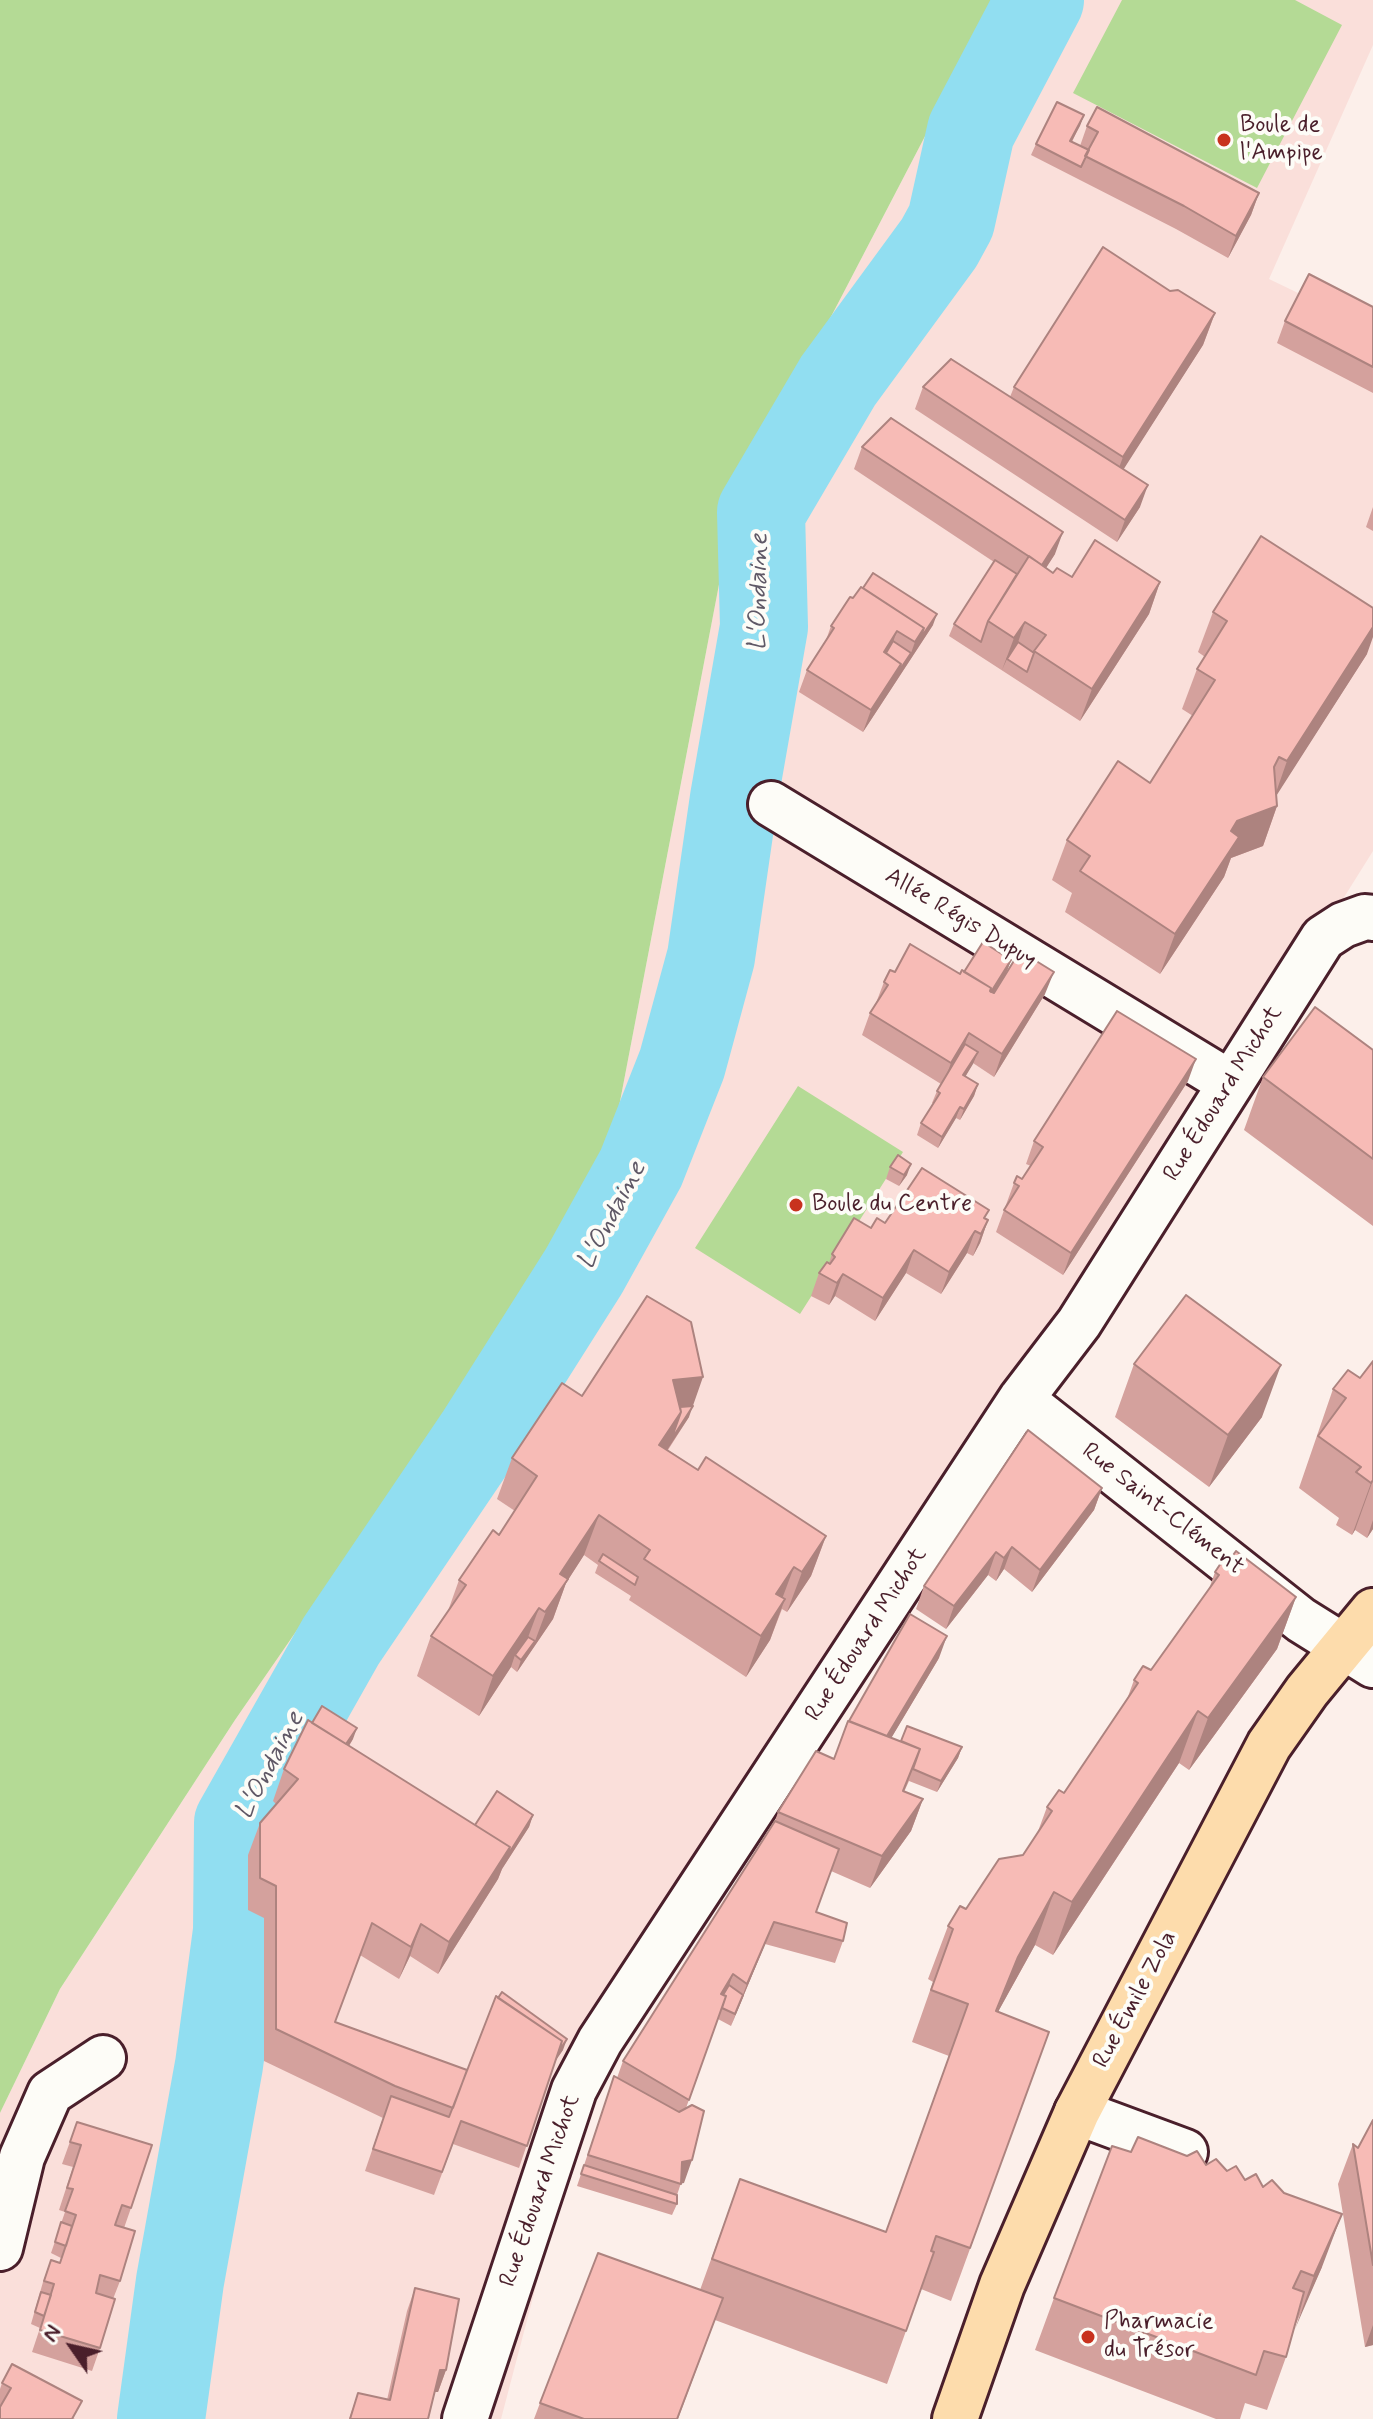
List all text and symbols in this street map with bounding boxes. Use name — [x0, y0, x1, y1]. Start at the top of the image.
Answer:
place label: Boule de l'Ampipe — [1240, 112, 1323, 168]
marker: Boule de l'Ampipe — [1215, 131, 1233, 149]
water label: L'Ondaine — [743, 533, 777, 651]
street label: Allée Régis Dupuy — [879, 862, 1041, 976]
street label: Rue Édouard Michot — [1158, 1001, 1290, 1187]
water label: L'Ondaine — [572, 1157, 654, 1275]
place label: Boule du Centre — [812, 1191, 972, 1219]
marker: Boule du Centre — [787, 1196, 805, 1214]
street label: Rue Saint-Clément — [1075, 1438, 1249, 1582]
street label: Rue Édouard Michot — [800, 1543, 934, 1727]
water label: L'Ondaine — [230, 1707, 312, 1825]
street label: Rue Émile Zola — [1088, 1927, 1184, 2073]
street label: Rue Édouard Michot — [495, 2091, 587, 2291]
north arrow — [32, 2307, 112, 2387]
place label: Pharmacie du Trésor — [1104, 2309, 1214, 2365]
text: N — [36, 2320, 68, 2347]
marker: Pharmacie du Trésor — [1079, 2328, 1097, 2346]

